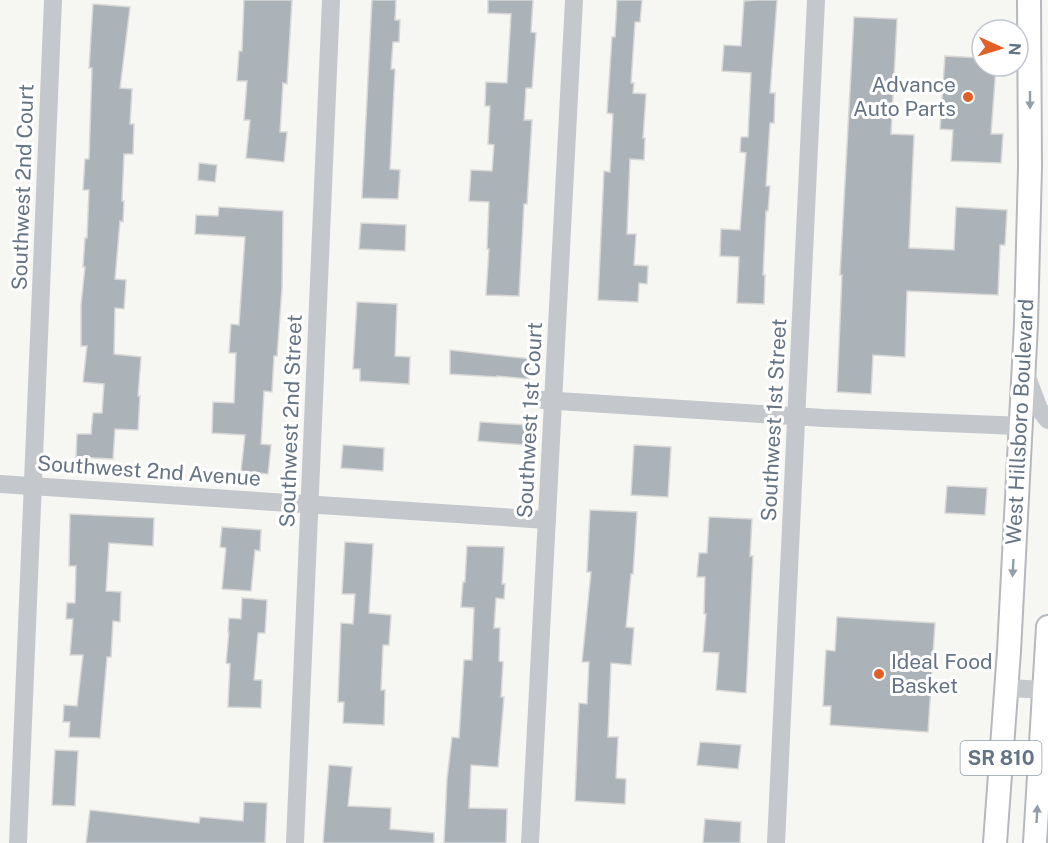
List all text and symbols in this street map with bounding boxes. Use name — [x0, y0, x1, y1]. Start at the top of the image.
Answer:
north arrow — [970, 18, 1030, 78]
text: N — [1005, 42, 1024, 56]
place label: Advance Auto Parts — [853, 72, 956, 121]
street label: Southwest 2nd Court — [6, 83, 39, 291]
marker: Advance Auto Parts — [961, 90, 975, 104]
one-way arrow — [1025, 91, 1035, 110]
street label: West Hillsboro Boulevard — [1001, 298, 1038, 546]
street label: Southwest 2nd Street — [274, 314, 307, 528]
street label: Southwest 1st Street — [756, 318, 791, 522]
street label: Southwest 1st Court — [512, 321, 547, 519]
street label: Southwest 2nd Avenue — [36, 450, 262, 491]
one-way arrow — [1008, 558, 1017, 577]
place label: Ideal Food Basket — [891, 649, 993, 698]
marker: Ideal Food Basket — [872, 667, 886, 681]
road number: SR 810 — [960, 741, 1042, 775]
one-way arrow — [1032, 804, 1041, 823]

